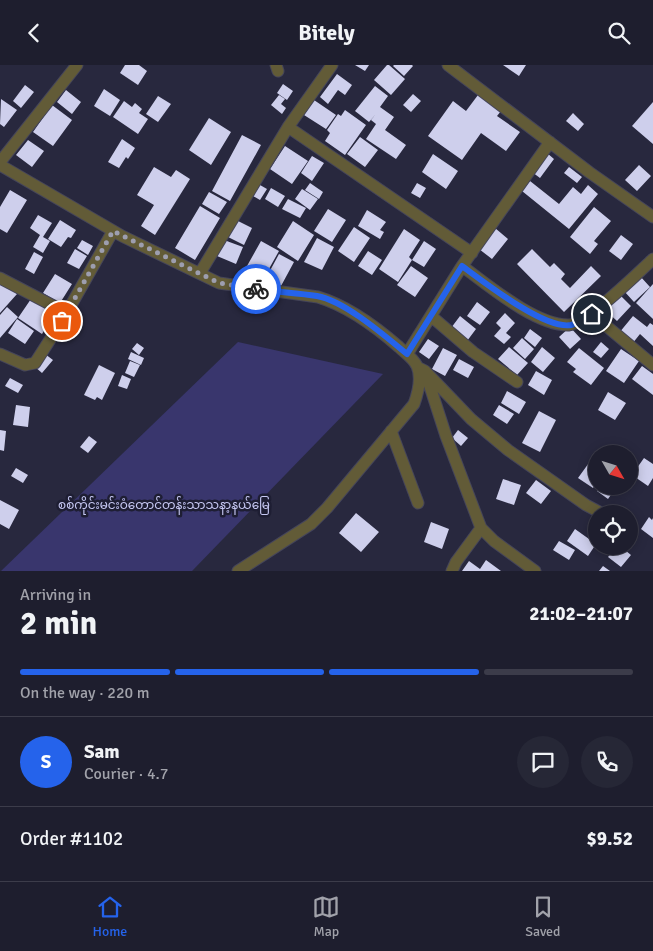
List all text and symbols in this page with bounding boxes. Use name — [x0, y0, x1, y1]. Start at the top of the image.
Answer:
icon: back — [20, 19, 48, 47]
text: Bitely — [298, 19, 355, 46]
icon: search — [605, 19, 633, 47]
courier — [231, 264, 281, 314]
icon: bike — [242, 275, 270, 303]
pin — [571, 293, 613, 335]
pin — [41, 300, 83, 342]
icon: home — [578, 300, 606, 328]
icon: bag — [48, 307, 76, 335]
north arrow — [588, 445, 638, 495]
map controls — [588, 445, 638, 555]
park label: စစ်ကိုင်းမင်းဝံတောင်တန်းသာသနာ့နယ်မြေ — [58, 496, 270, 515]
button: locate — [588, 505, 638, 555]
text: Arriving in — [20, 585, 91, 605]
text: 21:02–21:07 — [529, 602, 633, 626]
text: 2 min — [20, 604, 97, 643]
text: On the way · 220 m — [20, 683, 150, 703]
button: chat — [517, 736, 569, 788]
button: phone — [581, 736, 633, 788]
text: Sam — [84, 740, 120, 764]
text: S — [41, 750, 51, 774]
text: Courier · 4.7 — [84, 764, 168, 784]
text: Order #1102 — [20, 827, 123, 851]
text: $9.52 — [587, 827, 633, 851]
tab: Home — [92, 893, 127, 940]
tab: Map — [312, 893, 340, 940]
tab: Saved — [525, 893, 561, 940]

